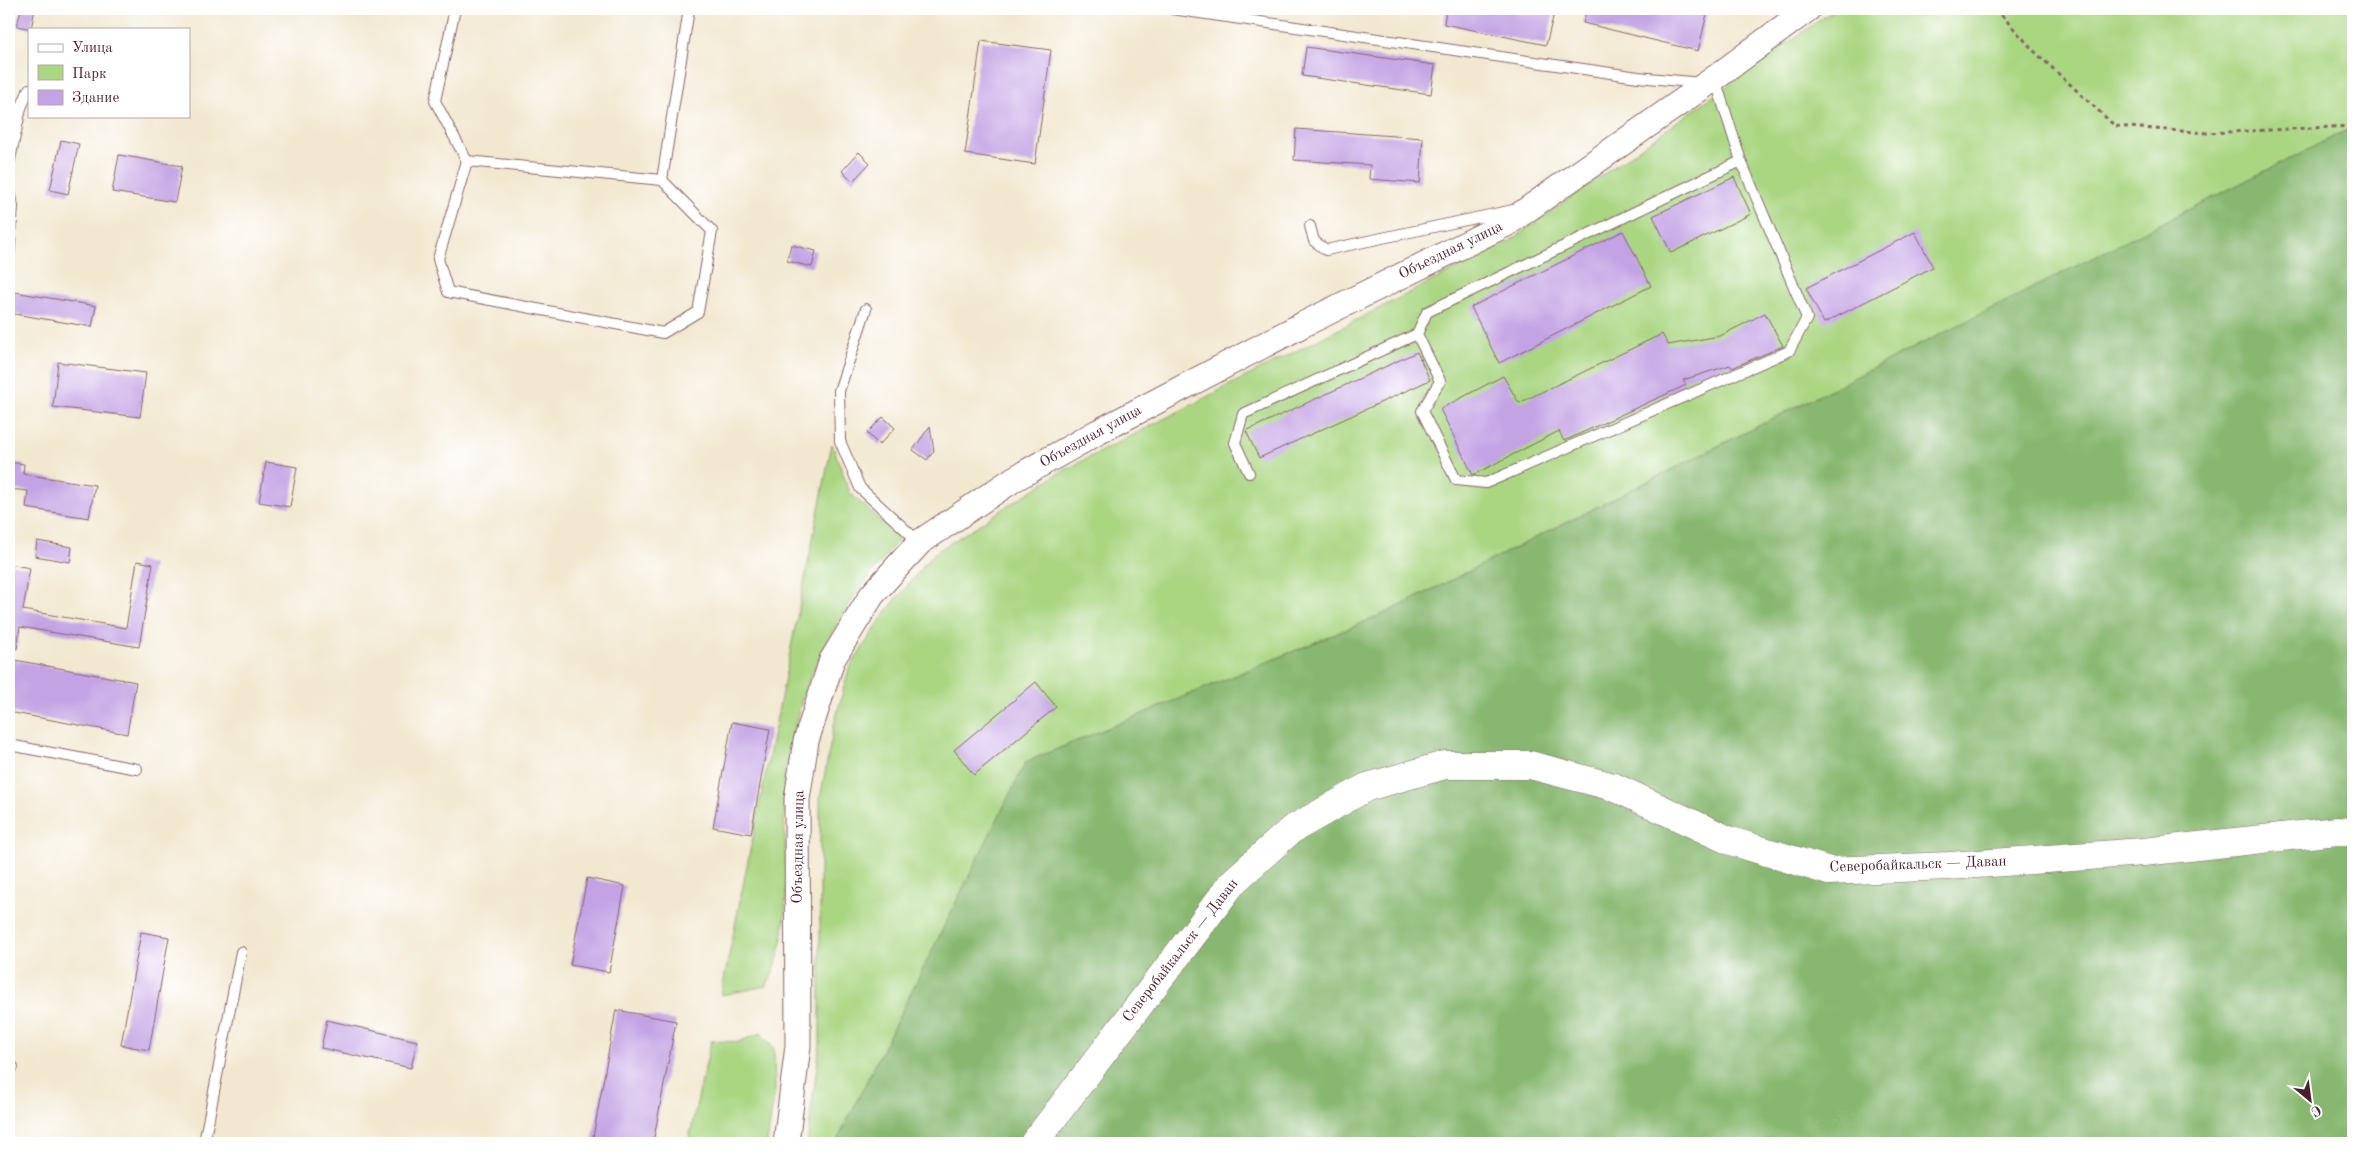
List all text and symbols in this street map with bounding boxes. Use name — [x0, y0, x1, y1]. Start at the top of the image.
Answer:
legend — [28, 28, 190, 118]
text: Улица — [72, 41, 113, 56]
text: Парк — [72, 67, 107, 82]
text: Здание — [72, 91, 119, 106]
street label: Объездная улица — [1397, 219, 1506, 283]
street label: Объездная улица — [1038, 403, 1145, 471]
street label: Объездная улица — [791, 790, 807, 904]
street label: Северобайкальск — Даван — [1829, 854, 2007, 876]
street label: Северобайкальск — Даван — [1120, 876, 1242, 1026]
north arrow — [2284, 1074, 2334, 1124]
text: С — [2308, 1102, 2323, 1119]

